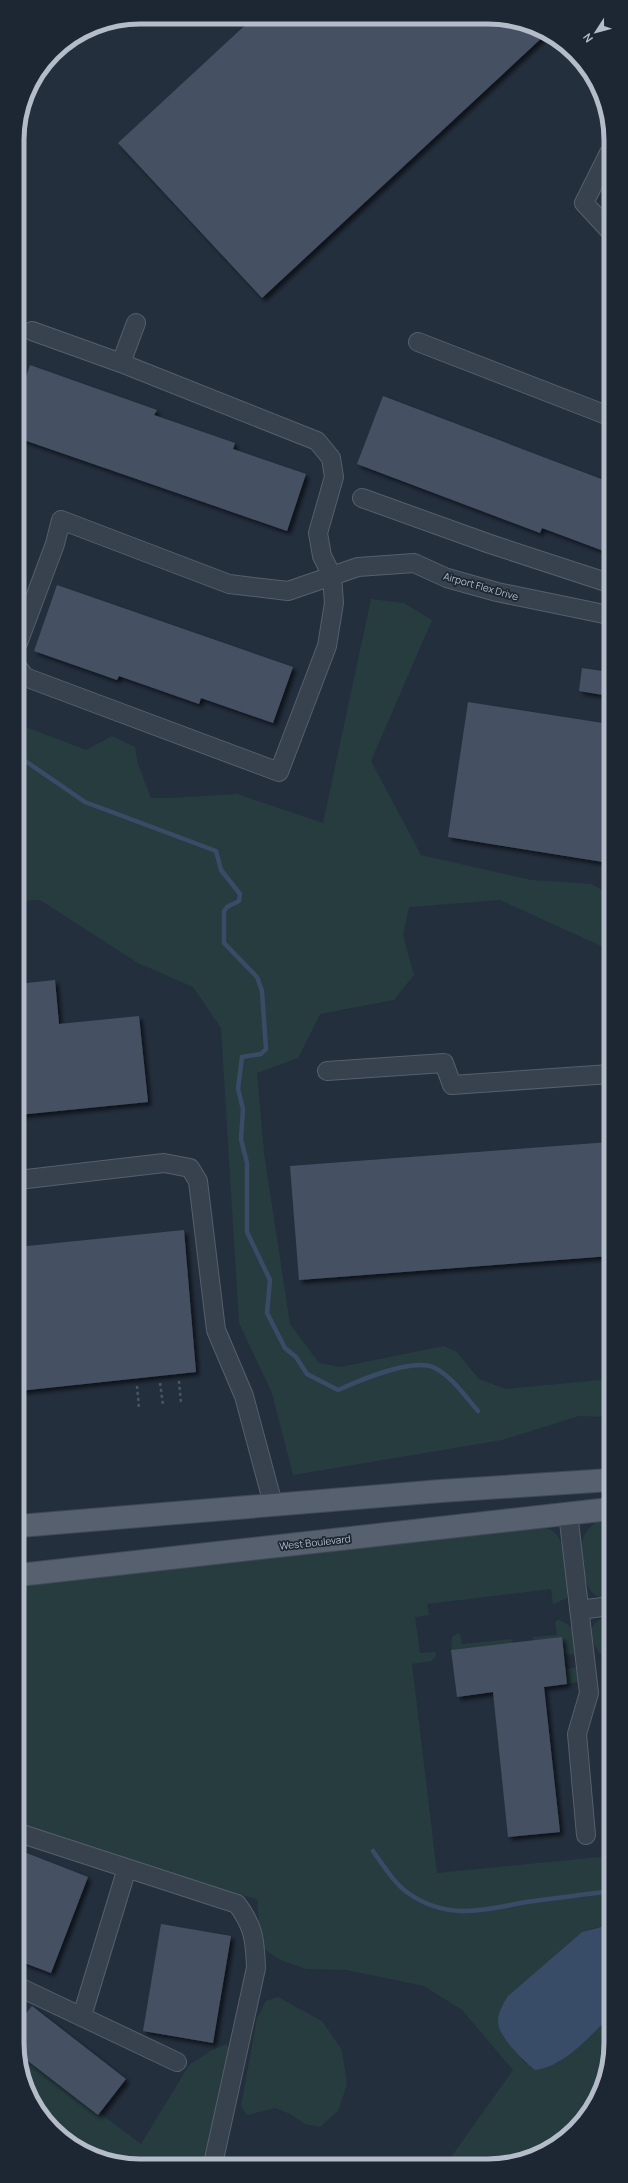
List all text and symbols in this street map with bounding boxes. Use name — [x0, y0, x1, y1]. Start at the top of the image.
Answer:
north arrow — [576, 12, 616, 52]
text: N — [579, 30, 596, 46]
street label: Airport Flex Drive — [442, 569, 520, 603]
street label: West Boulevard — [279, 1531, 351, 1553]

